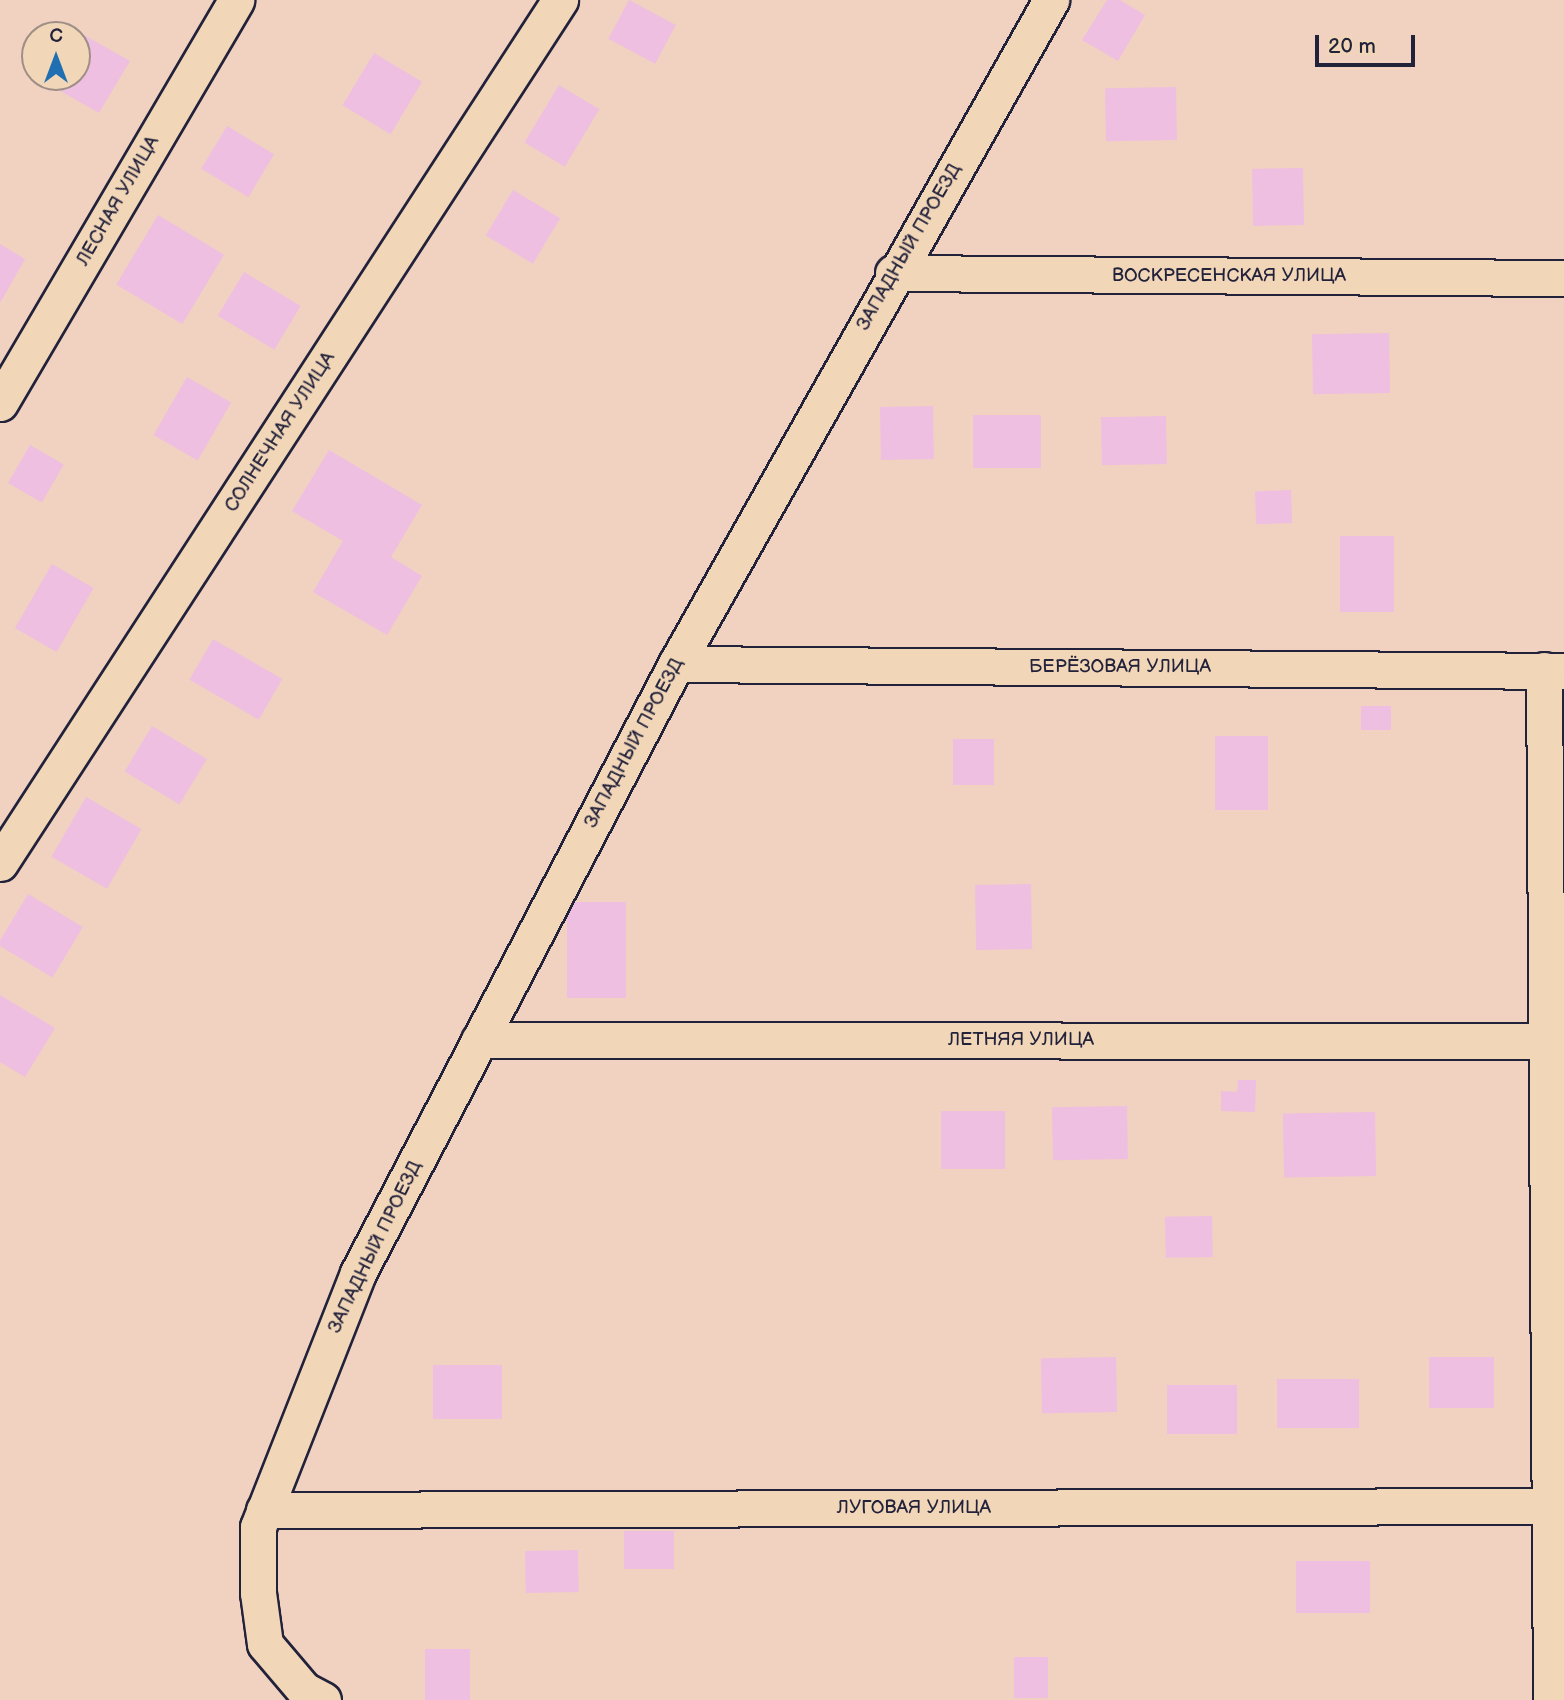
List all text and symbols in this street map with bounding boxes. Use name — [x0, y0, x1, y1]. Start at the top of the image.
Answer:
north arrow — [21, 21, 91, 91]
scale bar — [1319, 21, 1419, 65]
text: С — [49, 25, 63, 48]
text: 20 m — [1328, 34, 1376, 59]
street label: ЛЕСНАЯ УЛИЦА — [72, 132, 164, 270]
street label: ЗАПАДНЫЙ ПРОЕЗД — [852, 159, 966, 335]
street label: ВОСКРЕСЕНСКАЯ УЛИЦА — [1112, 265, 1346, 287]
street label: СОЛНЕЧНАЯ УЛИЦА — [220, 348, 340, 516]
street label: ЗАПАДНЫЙ ПРОЕЗД — [580, 654, 688, 832]
street label: БЕРЁЗОВАЯ УЛИЦА — [1029, 656, 1211, 678]
street label: ЛЕТНЯЯ УЛИЦА — [948, 1029, 1094, 1051]
street label: ЗАПАДНЫЙ ПРОЕЗД — [323, 1157, 427, 1337]
street label: ЛУГОВАЯ УЛИЦА — [837, 1497, 991, 1519]

